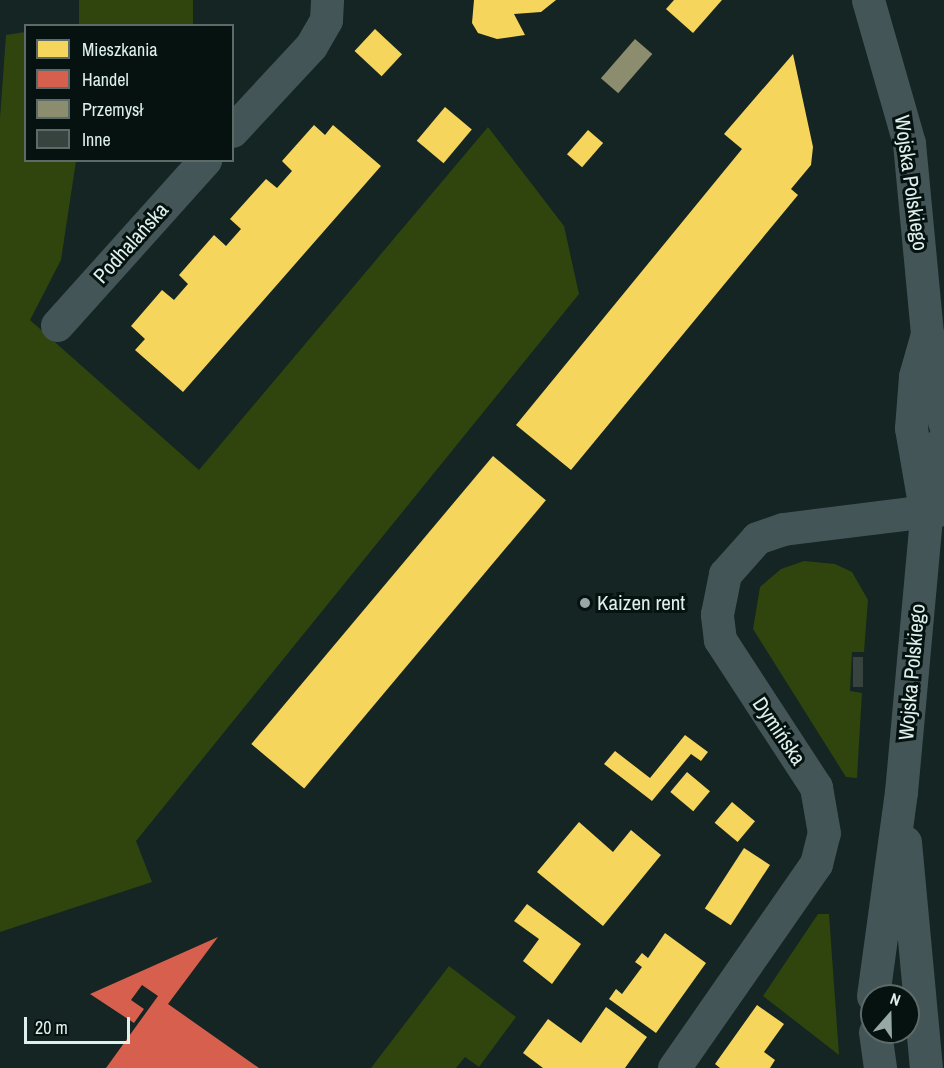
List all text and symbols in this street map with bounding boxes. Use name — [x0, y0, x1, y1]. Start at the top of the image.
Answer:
legend — [24, 24, 234, 162]
text: Mieszkania — [82, 37, 157, 62]
text: Handel — [82, 67, 129, 92]
text: Przemysł — [82, 97, 143, 122]
street label: Wojska Polskiego — [889, 114, 933, 252]
text: Inne — [82, 127, 111, 152]
street label: Podhalańska — [88, 198, 174, 288]
place label: Kaizen rent — [597, 590, 685, 616]
marker: Kaizen rent — [578, 596, 592, 610]
street label: Wojska Polskiego — [893, 603, 931, 741]
street label: Dymińska — [747, 692, 811, 770]
north arrow — [860, 984, 920, 1044]
text: N — [887, 987, 904, 1011]
scale bar — [27, 1005, 134, 1043]
text: 20 m — [35, 1015, 68, 1040]

